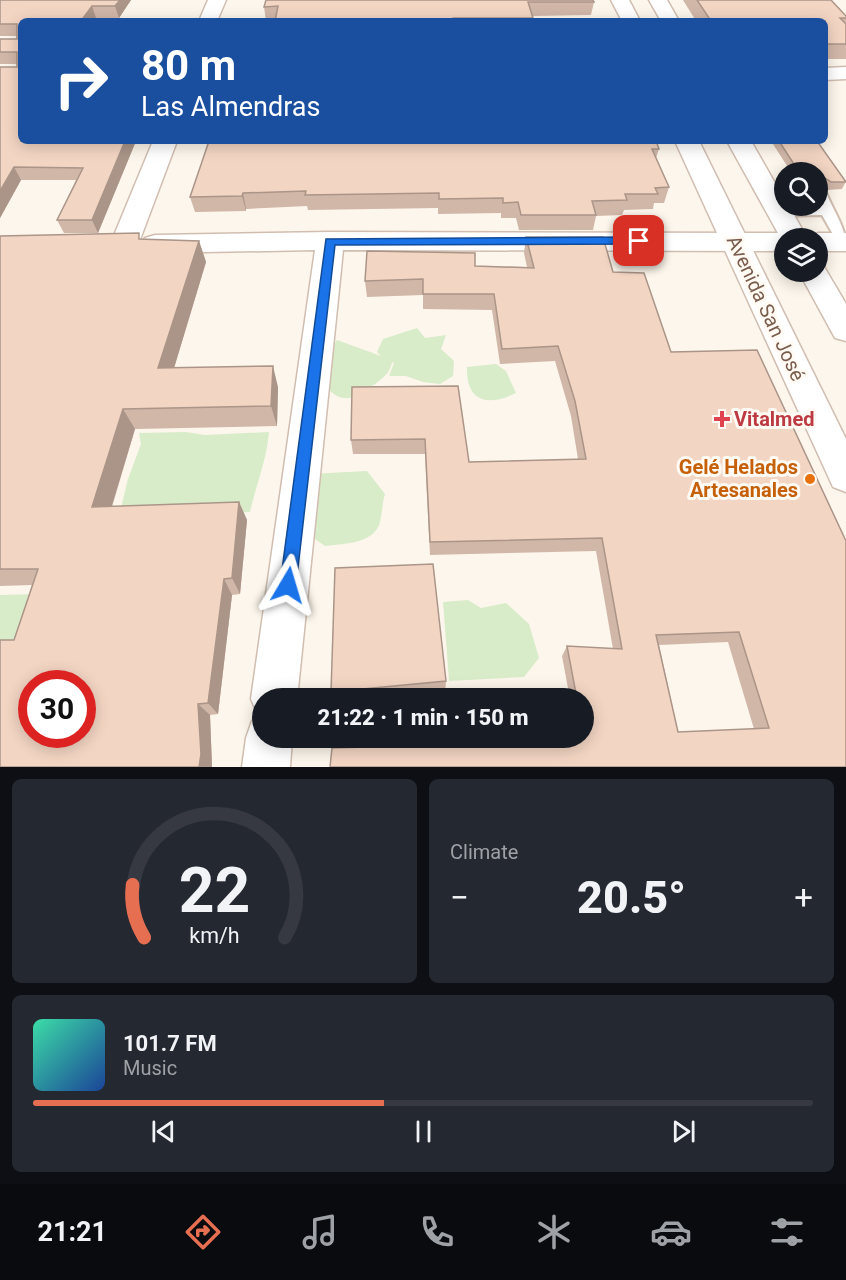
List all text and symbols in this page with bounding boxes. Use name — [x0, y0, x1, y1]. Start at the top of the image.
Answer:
text: 80 m — [141, 41, 236, 90]
icon: right — [42, 42, 120, 120]
text: Las Almendras — [141, 91, 320, 123]
map controls — [774, 162, 828, 282]
button: search — [774, 162, 828, 216]
pin — [613, 215, 664, 266]
icon: arrive — [622, 224, 655, 257]
button: layers — [774, 228, 828, 282]
street label: Avenida San José — [722, 231, 810, 385]
place label: Vitalmed — [734, 407, 815, 431]
marker: Vitalmed — [715, 412, 729, 426]
place label: Gelé Helados Artesanales — [679, 455, 798, 502]
marker: Gelé Helados Artesanales — [803, 472, 817, 486]
position arrow — [256, 553, 320, 617]
speed limit sign: 30 — [18, 670, 96, 748]
text: 21:22 · 1 min · 150 m — [318, 705, 528, 730]
text: Climate — [450, 840, 518, 864]
text: 22 — [179, 854, 250, 927]
text: 20.5° — [577, 871, 686, 924]
text: − — [450, 878, 469, 917]
text: + — [794, 878, 813, 917]
text: km/h — [189, 923, 240, 948]
text: 101.7 FM — [123, 1031, 217, 1056]
text: Music — [123, 1056, 177, 1080]
icon: previous — [147, 1115, 180, 1148]
icon: pause — [407, 1115, 440, 1148]
icon: next — [667, 1115, 700, 1148]
icon: directions — [182, 1211, 224, 1253]
icon: music — [299, 1211, 341, 1253]
icon: phone — [416, 1211, 458, 1253]
icon: climate — [533, 1211, 575, 1253]
icon: car — [650, 1211, 692, 1253]
icon: filters — [766, 1211, 808, 1253]
text: 21:21 — [37, 1216, 107, 1248]

